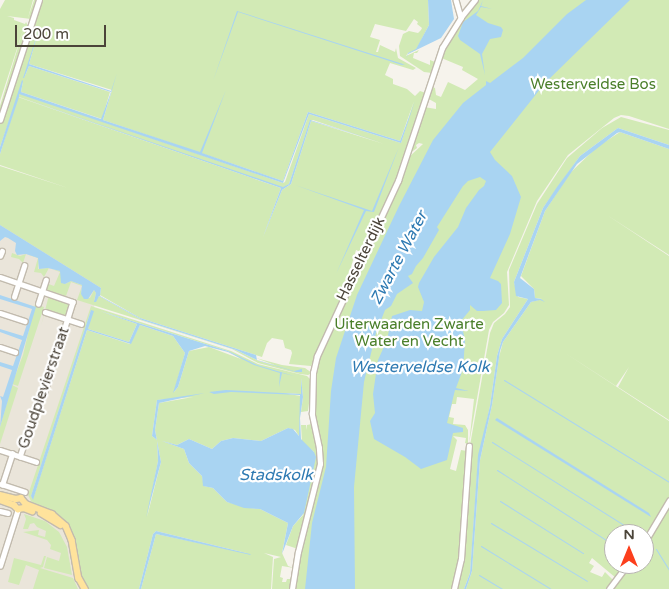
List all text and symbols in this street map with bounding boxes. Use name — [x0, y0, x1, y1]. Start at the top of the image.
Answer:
scale bar — [18, 15, 109, 47]
text: 200 m — [23, 25, 69, 43]
park label: Westerveldse Bos — [530, 76, 656, 94]
water label: Zwarte Water — [366, 208, 432, 308]
street label: Hasselterdijk — [333, 214, 389, 304]
park label: Uiterwaarden Zwarte Water en Vecht — [334, 315, 484, 350]
street label: Goudplevierstraat — [15, 325, 73, 451]
water label: Westerveldse Kolk — [351, 357, 489, 377]
water label: Stadskolk — [239, 465, 313, 485]
north arrow — [604, 524, 654, 574]
text: N — [623, 526, 635, 543]

